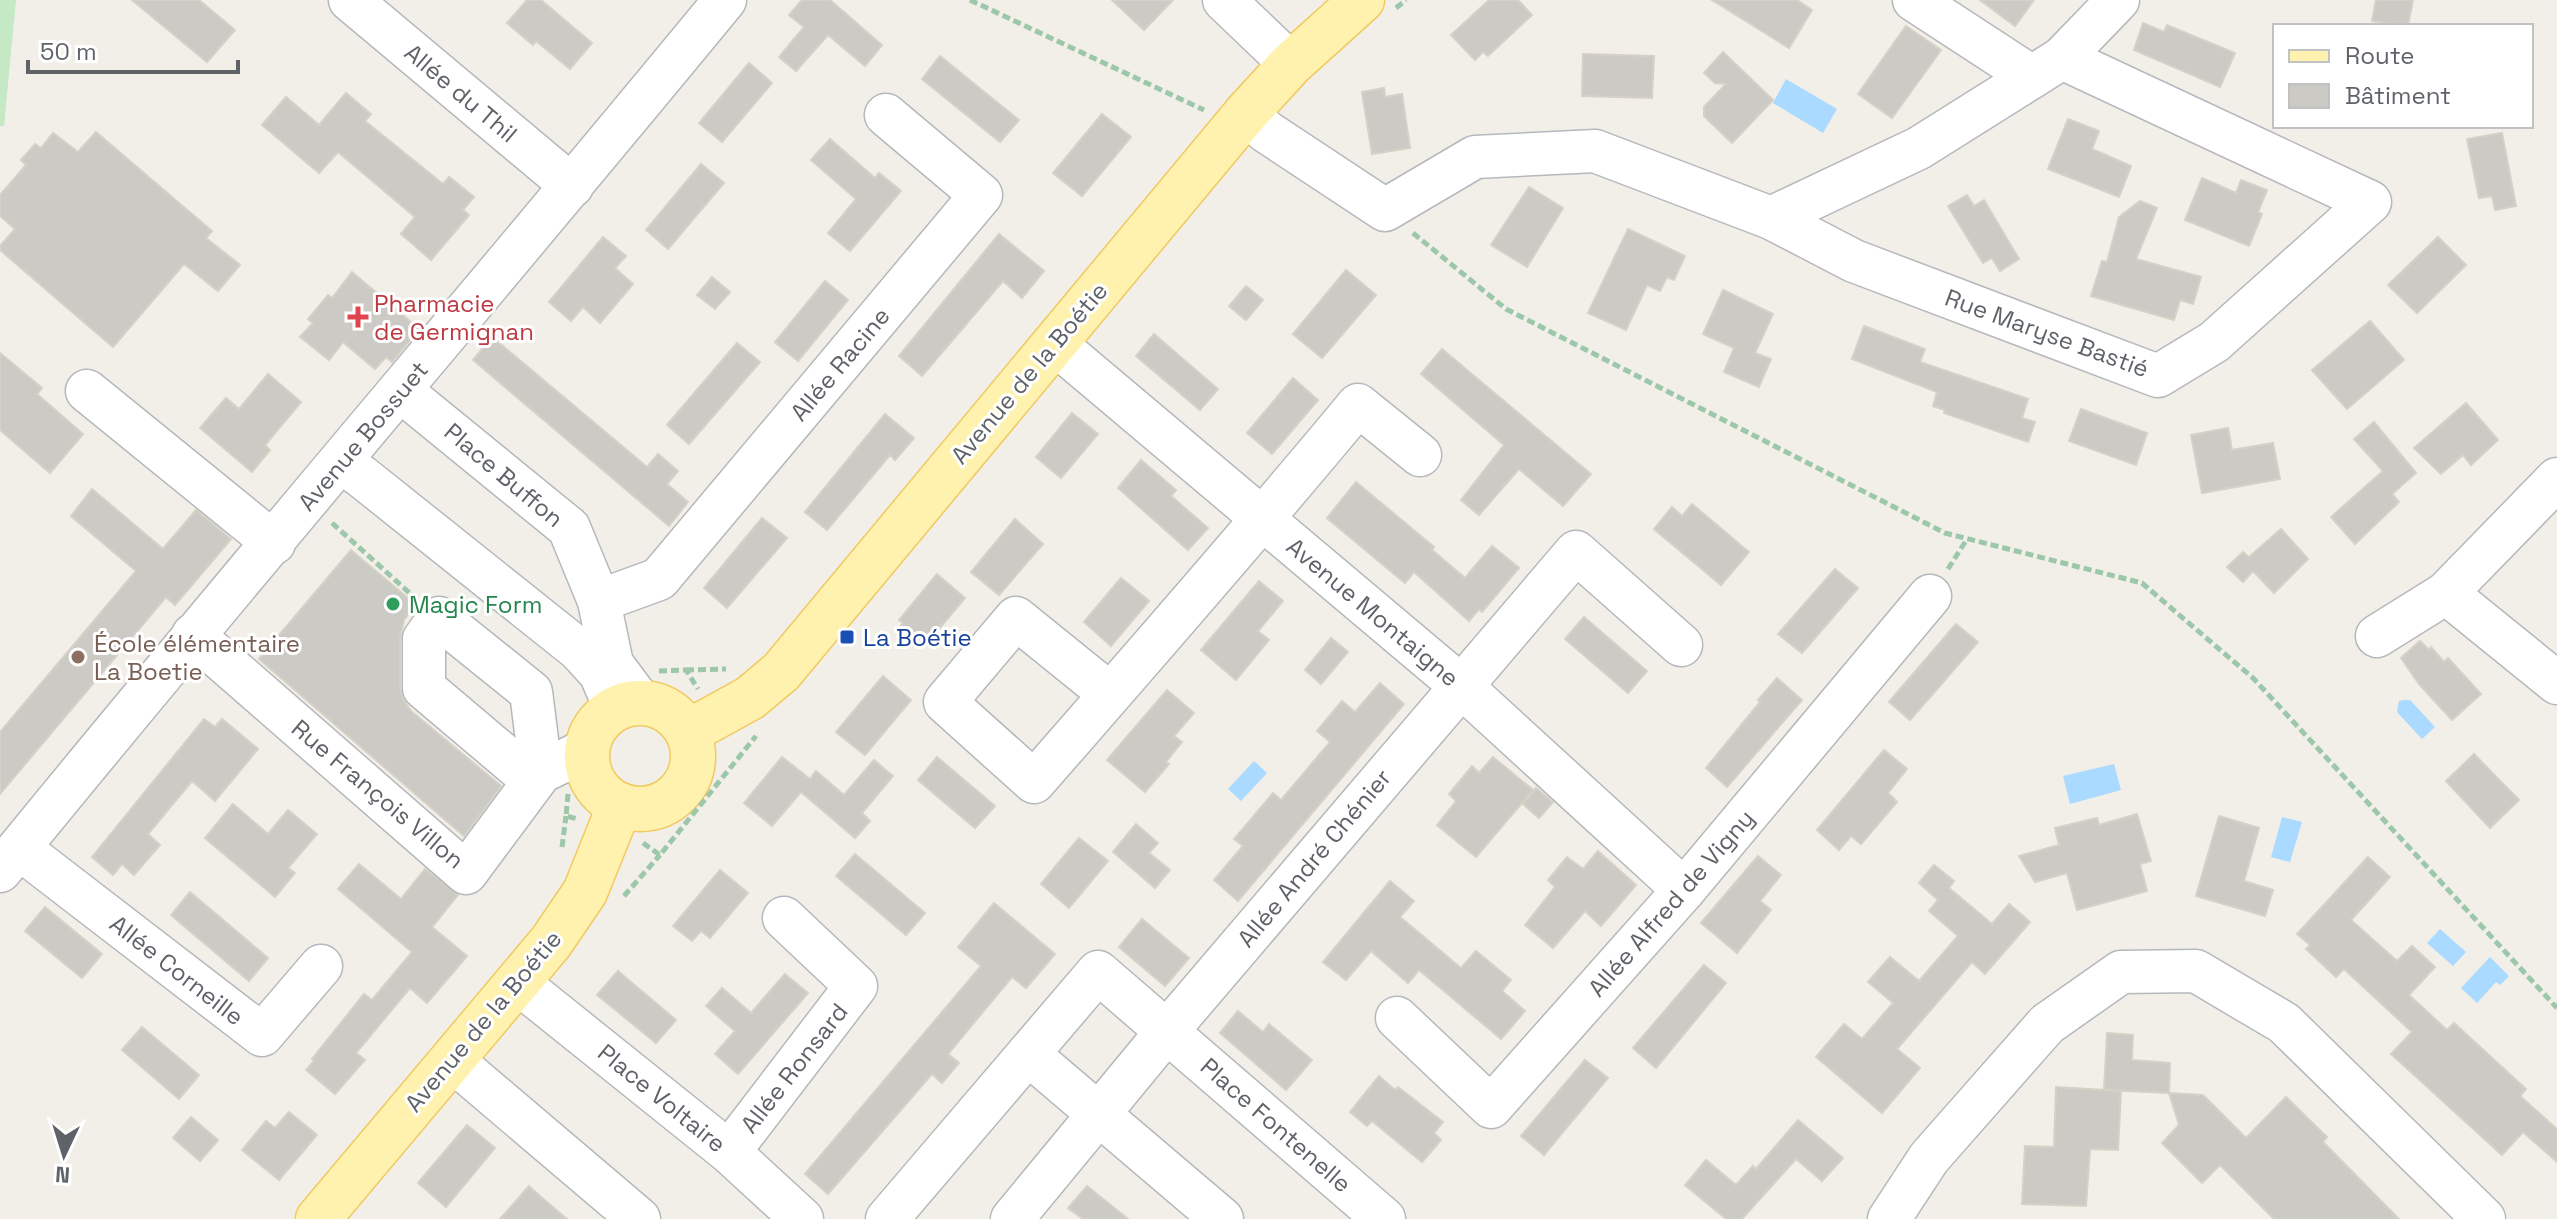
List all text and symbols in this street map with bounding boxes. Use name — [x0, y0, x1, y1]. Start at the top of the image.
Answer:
scale bar — [28, 24, 238, 74]
legend — [2273, 24, 2533, 128]
text: 50 m — [40, 36, 97, 67]
street label: Allée du Thil — [398, 37, 524, 149]
text: Route — [2345, 40, 2414, 71]
text: Bâtiment — [2345, 80, 2451, 111]
street label: Avenue de la Boétie — [944, 276, 1114, 470]
street label: Rue Maryse Bastié — [1941, 282, 2153, 384]
place label: Pharmacie de Germignan — [374, 288, 534, 347]
street label: Allée Racine — [783, 301, 897, 427]
marker: Pharmacie de Germignan — [349, 308, 367, 326]
street label: Avenue Bossuet — [291, 355, 435, 517]
street label: Place Buffon — [438, 416, 570, 534]
street label: Avenue Montaigne — [1280, 531, 1466, 693]
place label: Magic Form — [409, 589, 542, 620]
marker: Magic Form — [384, 595, 402, 613]
place label: La Boétie — [863, 622, 972, 653]
place label: École élémentaire La Boetie — [94, 628, 300, 687]
marker: La Boétie — [838, 628, 856, 646]
marker: École élémentaire La Boetie — [69, 648, 87, 666]
street label: Rue François Villon — [285, 713, 471, 875]
street label: Allée André Chénier — [1230, 762, 1398, 954]
street label: Allée Alfred de Vigny — [1581, 803, 1761, 1003]
street label: Allée Corneille — [104, 908, 250, 1032]
street label: Avenue de la Boétie — [398, 924, 568, 1118]
street label: Allée Ronsard — [734, 997, 854, 1139]
street label: Place Voltaire — [591, 1037, 733, 1159]
street label: Place Fontenelle — [1194, 1051, 1358, 1199]
north arrow — [24, 1115, 104, 1195]
text: N — [54, 1160, 71, 1189]

